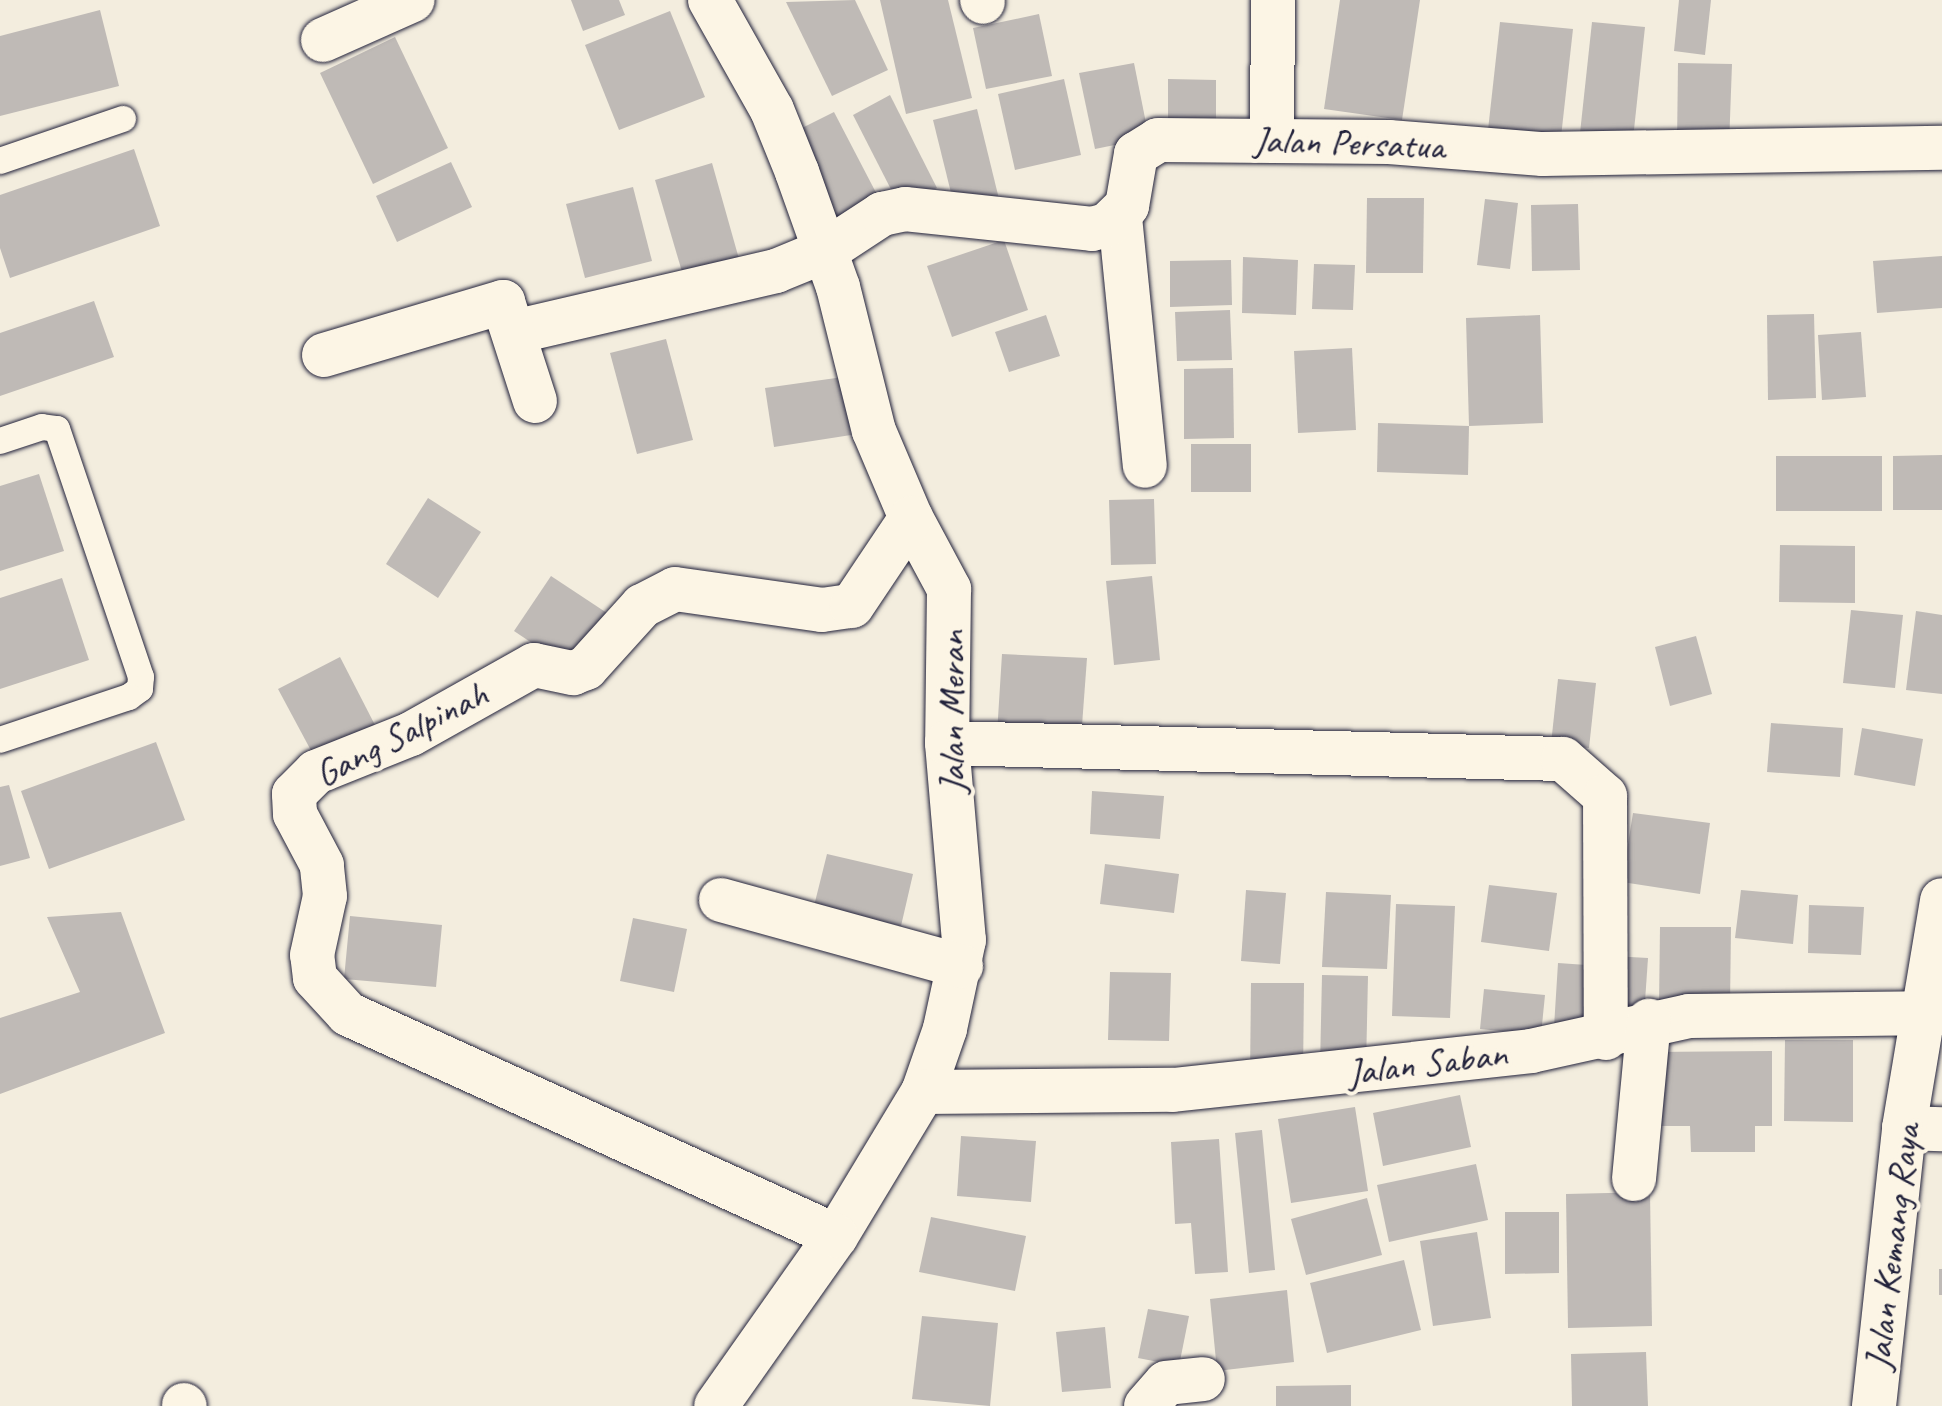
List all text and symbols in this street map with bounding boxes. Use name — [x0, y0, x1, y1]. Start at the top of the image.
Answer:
street label: Jalan Persatua — [1253, 117, 1445, 169]
street label: Jalan Meran — [929, 631, 975, 793]
street label: Gang Salpinah — [307, 671, 495, 797]
street label: Jalan Saban — [1345, 1031, 1509, 1095]
street label: Jalan Kemang Raya — [1854, 1122, 1930, 1372]

